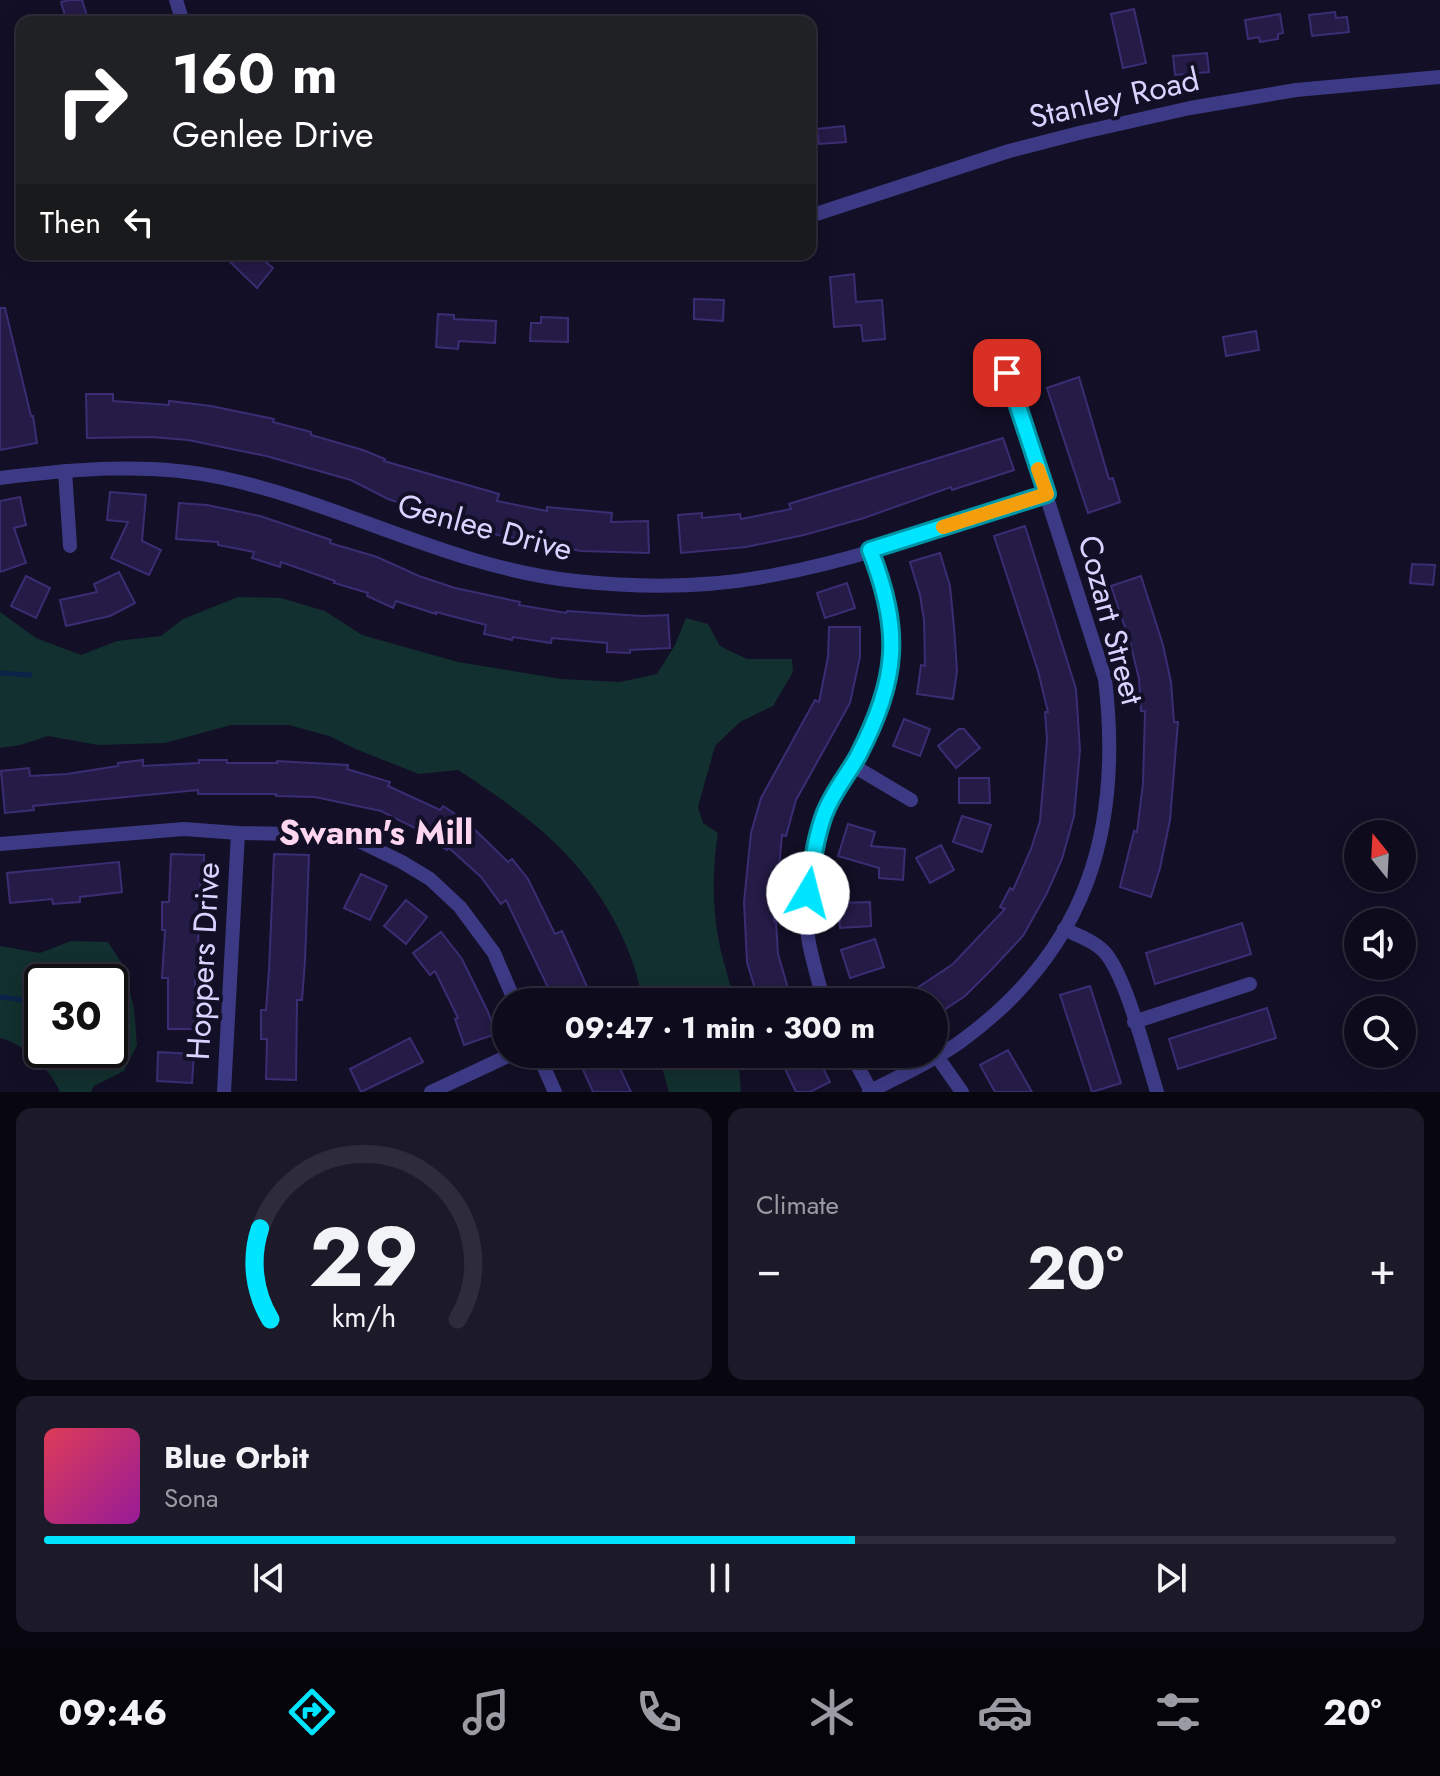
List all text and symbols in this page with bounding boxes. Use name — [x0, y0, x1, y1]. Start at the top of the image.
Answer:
text: 160 m — [172, 33, 338, 114]
icon: right — [40, 48, 144, 152]
street label: Stanley Road — [1024, 56, 1204, 140]
text: Genlee Drive — [172, 108, 374, 160]
icon: left — [117, 200, 161, 244]
text: Then — [40, 201, 101, 244]
pin — [973, 339, 1041, 407]
icon: arrive — [985, 351, 1029, 395]
street label: Genlee Drive — [393, 482, 577, 572]
street label: Cozart Street — [1066, 530, 1156, 710]
district label: Swann's Mill — [279, 808, 473, 857]
north arrow — [1344, 820, 1416, 892]
map controls — [1344, 820, 1416, 1068]
position arrow — [766, 851, 850, 935]
street label: Hoppers Drive — [175, 861, 231, 1061]
button: sound — [1344, 908, 1416, 980]
speed limit sign: 30 — [24, 964, 128, 1068]
button: search — [1344, 996, 1416, 1068]
text: 09:47 · 1 min · 300 m — [565, 1006, 875, 1049]
text: Climate — [756, 1186, 839, 1224]
text: 29 — [309, 1197, 419, 1317]
text: 20° — [1027, 1225, 1124, 1312]
text: − — [756, 1237, 782, 1301]
text: + — [1369, 1237, 1396, 1301]
text: km/h — [332, 1296, 396, 1338]
text: Blue Orbit — [164, 1436, 309, 1479]
text: Sona — [164, 1479, 219, 1517]
icon: previous — [247, 1556, 291, 1600]
icon: pause — [698, 1556, 742, 1600]
icon: next — [1149, 1556, 1193, 1600]
icon: directions — [284, 1684, 340, 1740]
icon: music — [458, 1684, 514, 1740]
icon: phone — [631, 1684, 687, 1740]
icon: climate — [804, 1684, 860, 1740]
icon: car — [977, 1684, 1033, 1740]
icon: filters — [1150, 1684, 1206, 1740]
text: 09:46 — [59, 1686, 167, 1738]
text: 20° — [1323, 1686, 1381, 1738]

